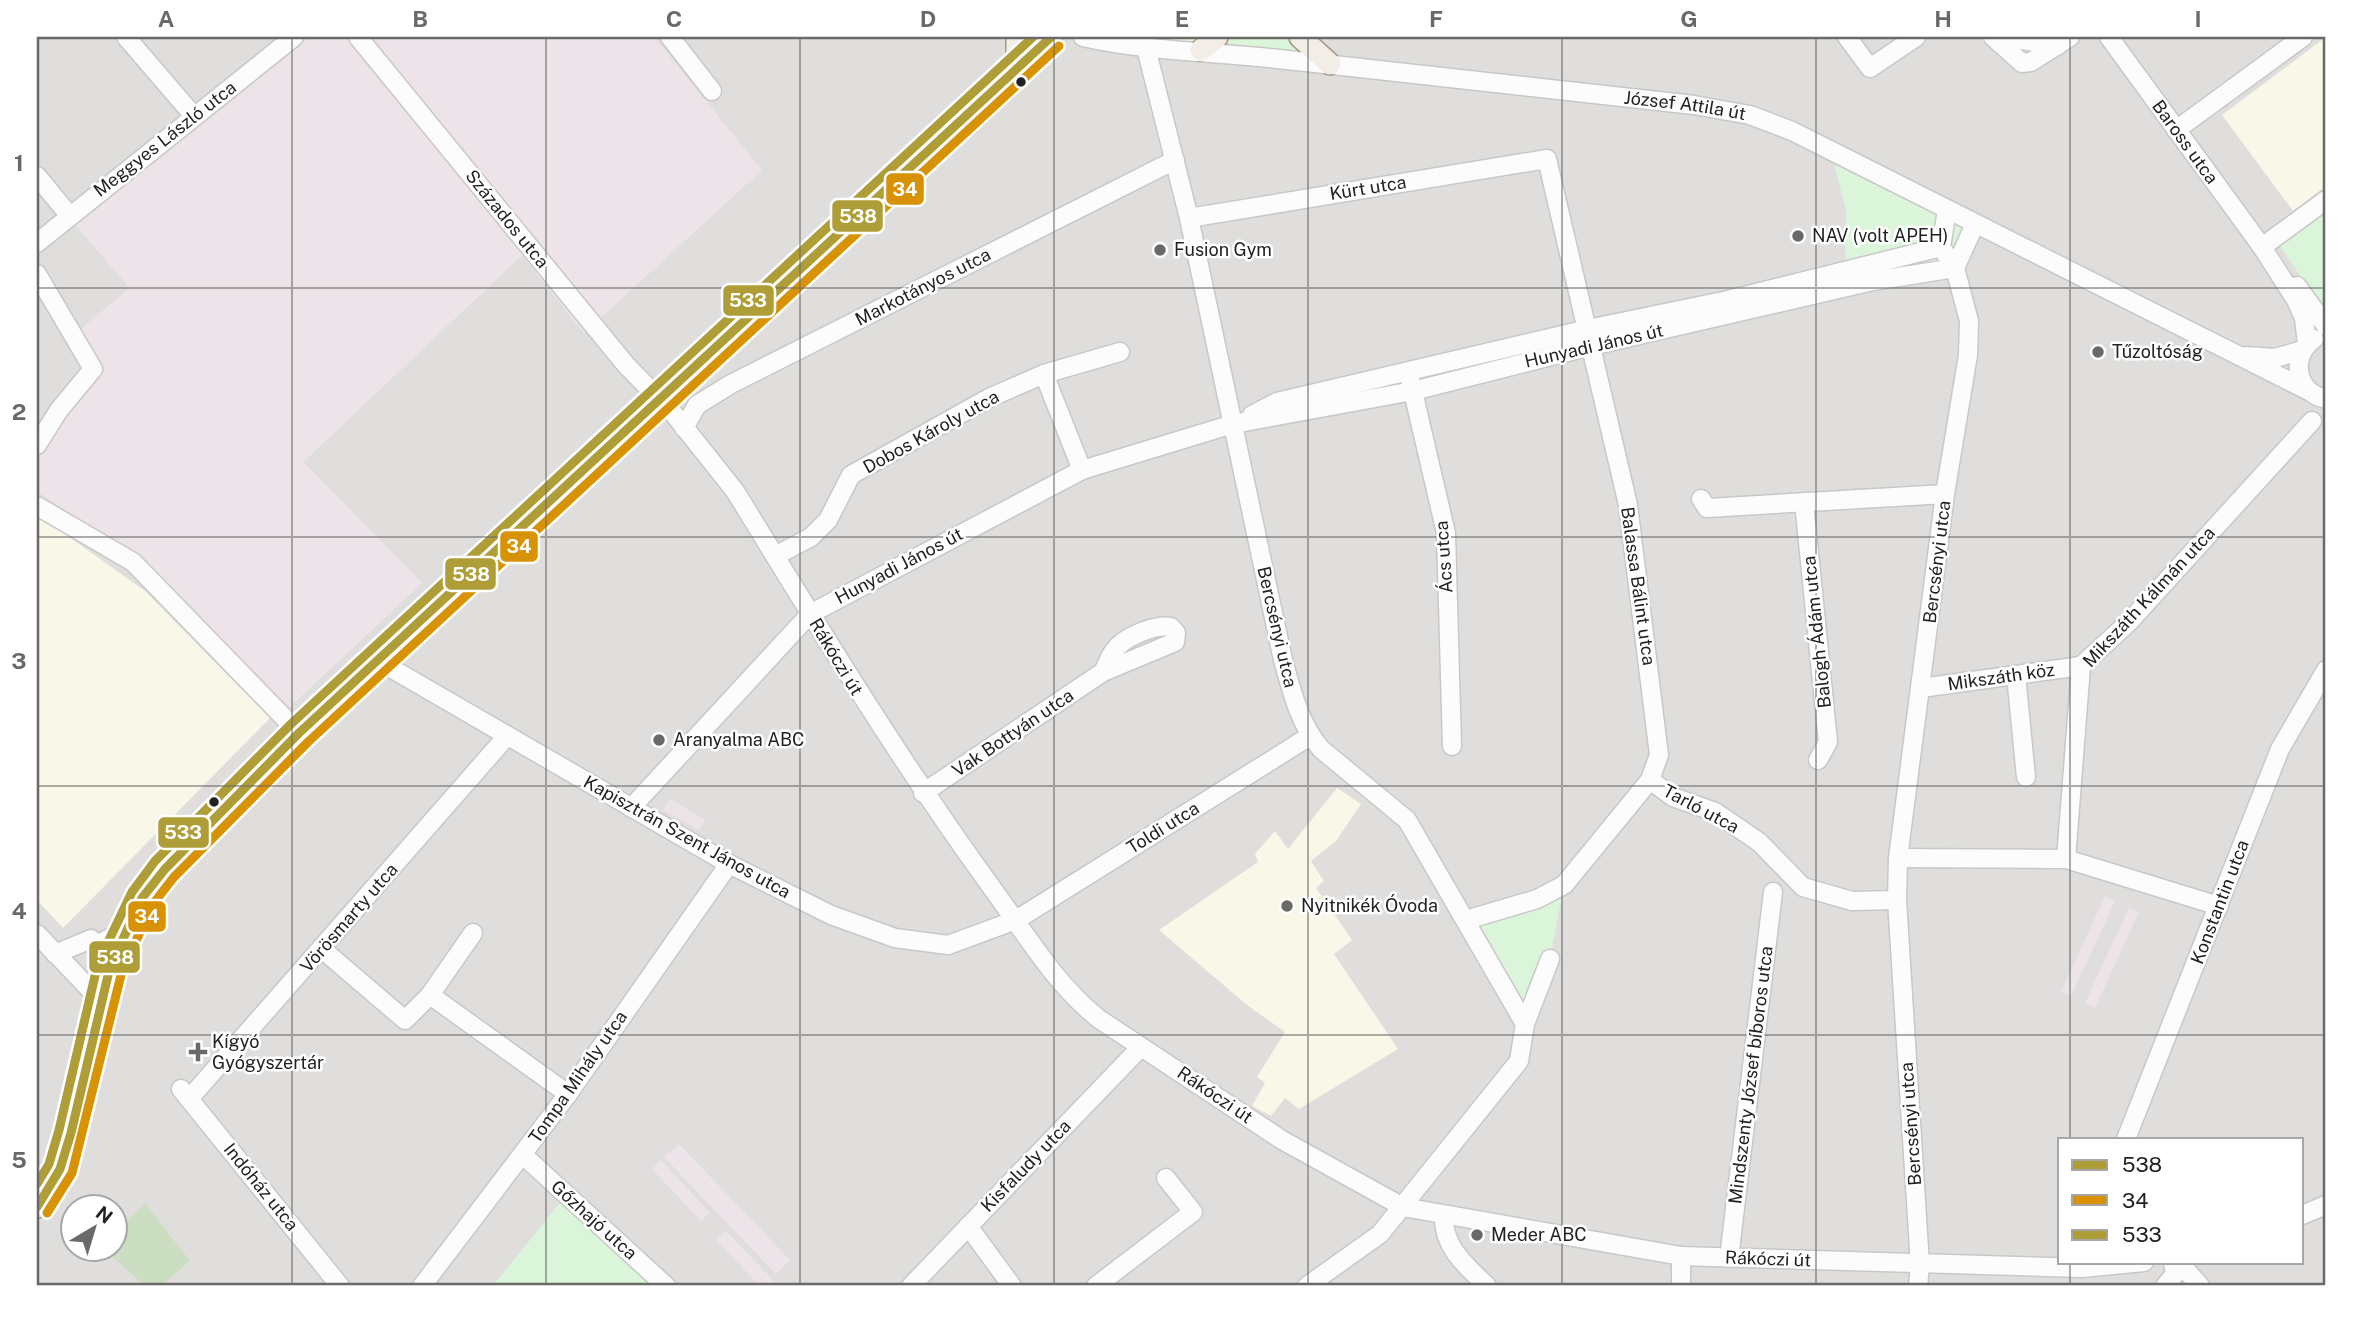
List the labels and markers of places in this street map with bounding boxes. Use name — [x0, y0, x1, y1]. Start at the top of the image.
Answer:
unlabelled marker — [1014, 75, 1028, 89]
place label: NAV (volt APEH) — [1812, 225, 1948, 246]
marker: NAV (volt APEH) — [1790, 228, 1806, 244]
place label: Fusion Gym — [1174, 239, 1272, 260]
marker: Fusion Gym — [1152, 242, 1168, 258]
place label: Tűzoltóság — [2112, 341, 2203, 362]
marker: Tűzoltóság — [2090, 344, 2106, 360]
place label: Aranyalma ABC — [673, 729, 804, 750]
marker: Aranyalma ABC — [651, 732, 667, 748]
unlabelled marker — [207, 795, 221, 809]
place label: Nyitnikék Óvoda — [1301, 894, 1438, 916]
marker: Nyitnikék Óvoda — [1279, 898, 1295, 914]
place label: Kígyó Gyógyszertár — [212, 1031, 324, 1073]
marker: Kígyó Gyógyszertár — [190, 1044, 206, 1060]
place label: Meder ABC — [1491, 1224, 1587, 1245]
marker: Meder ABC — [1469, 1227, 1485, 1243]

